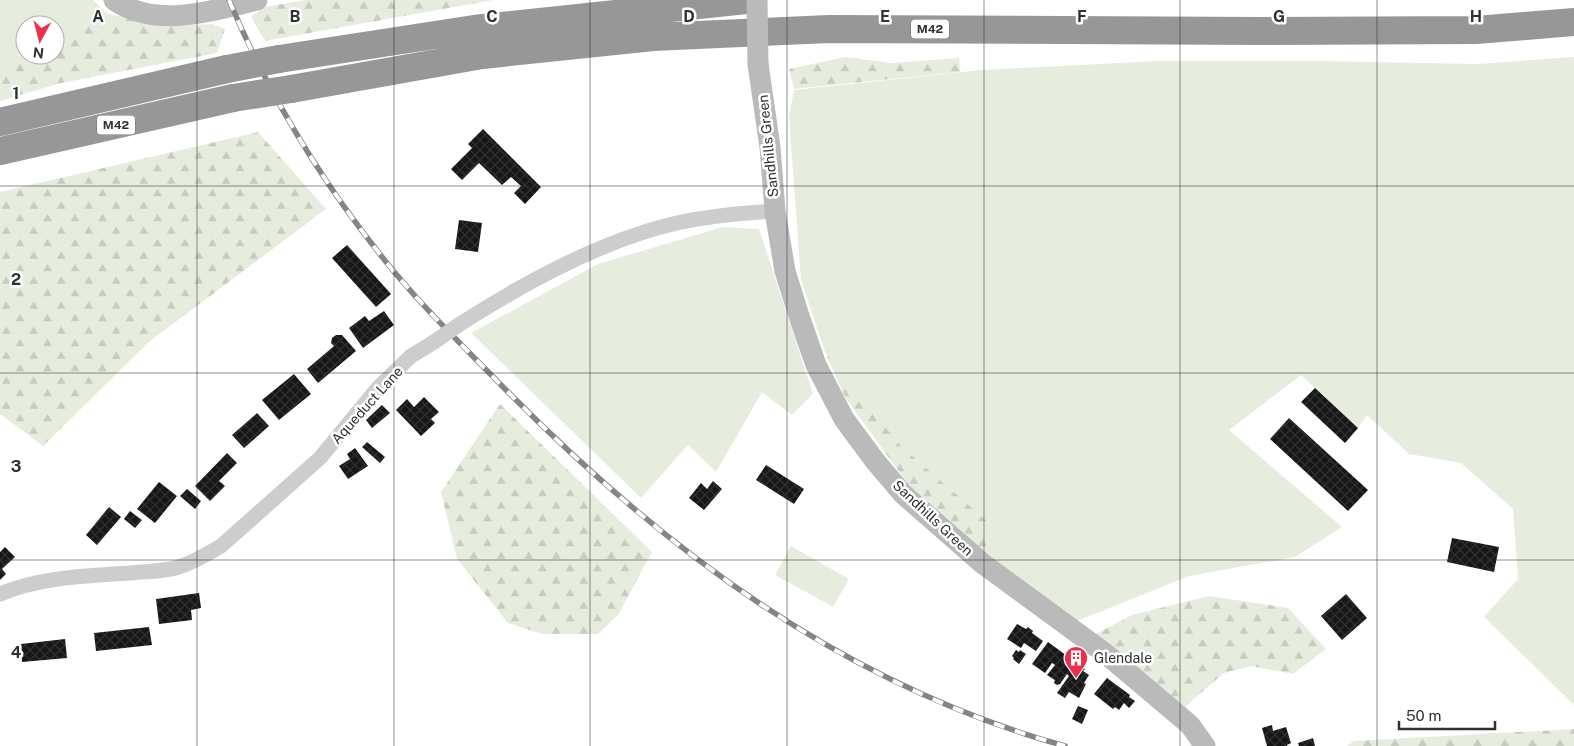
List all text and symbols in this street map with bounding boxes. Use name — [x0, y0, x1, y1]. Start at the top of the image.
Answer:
text: A — [92, 7, 104, 26]
text: B — [290, 7, 301, 26]
text: C — [486, 7, 498, 26]
text: D — [683, 7, 695, 26]
text: E — [880, 7, 890, 26]
text: F — [1077, 7, 1087, 26]
text: G — [1273, 7, 1285, 26]
text: H — [1470, 7, 1482, 26]
north arrow — [15, 15, 65, 65]
road number: M42 — [911, 20, 949, 38]
text: N — [32, 44, 45, 62]
text: 1 — [13, 84, 19, 103]
street label: Sandhills Green — [755, 94, 781, 198]
road number: M42 — [97, 116, 135, 134]
text: 2 — [11, 270, 21, 289]
street label: Aqueduct Lane — [328, 363, 406, 447]
text: 3 — [11, 457, 21, 476]
street label: Sandhills Green — [890, 477, 976, 559]
text: 4 — [11, 643, 22, 662]
building icon: Glendale — [1063, 645, 1089, 679]
place label: Glendale — [1094, 650, 1152, 666]
scale bar — [1399, 698, 1495, 730]
text: 50 m — [1406, 707, 1441, 724]

